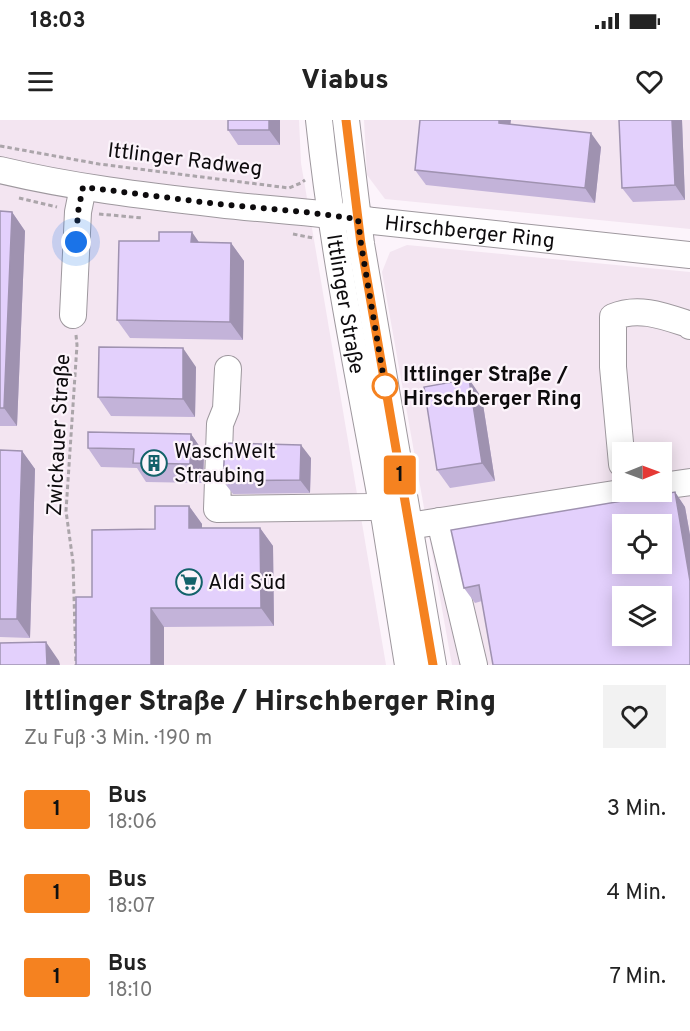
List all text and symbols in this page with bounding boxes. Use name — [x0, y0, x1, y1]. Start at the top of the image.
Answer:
text: 18:03 — [30, 8, 86, 35]
text: Viabus — [301, 64, 389, 98]
icon: menu — [24, 65, 57, 98]
icon: heart — [633, 65, 666, 98]
street label: Ittlinger Radweg — [106, 138, 264, 183]
street label: Hirschberger Ring — [383, 210, 556, 255]
your location — [61, 227, 91, 257]
street label: Ittlinger Straße — [319, 232, 370, 376]
street label: Zwickauer Straße — [42, 353, 77, 517]
place label: Ittlinger Straße / Hirschberger Ring — [403, 362, 582, 413]
marker: Ittlinger Straße / Hirschberger Ring — [372, 373, 398, 399]
place label: WaschWelt Straubing — [174, 439, 276, 490]
north arrow — [612, 442, 672, 502]
map controls — [612, 442, 672, 646]
building icon: WaschWelt Straubing — [139, 448, 169, 478]
line badge: 1 — [380, 456, 420, 494]
text: 1 — [396, 462, 404, 489]
button: locate — [612, 514, 672, 574]
supermarket icon: Aldi Süd — [174, 567, 204, 597]
place label: Aldi Süd — [208, 570, 286, 597]
button: layers — [612, 586, 672, 646]
text: Ittlinger Straße / Hirschberger Ring — [24, 685, 496, 721]
button: heart — [603, 685, 666, 748]
text: Zu Fuß · 3 Min. · 190 m — [24, 726, 212, 752]
text: Bus — [108, 783, 147, 810]
text: 1 — [53, 796, 61, 823]
text: 3 Min. — [607, 796, 666, 823]
text: 18:06 — [108, 810, 157, 836]
text: Bus — [108, 867, 147, 894]
text: 1 — [53, 880, 61, 907]
text: 4 Min. — [606, 880, 666, 907]
text: 18:07 — [108, 894, 155, 920]
text: Bus — [108, 951, 147, 978]
text: 1 — [53, 964, 61, 991]
text: 7 Min. — [609, 964, 666, 991]
text: 18:10 — [108, 978, 152, 1004]

